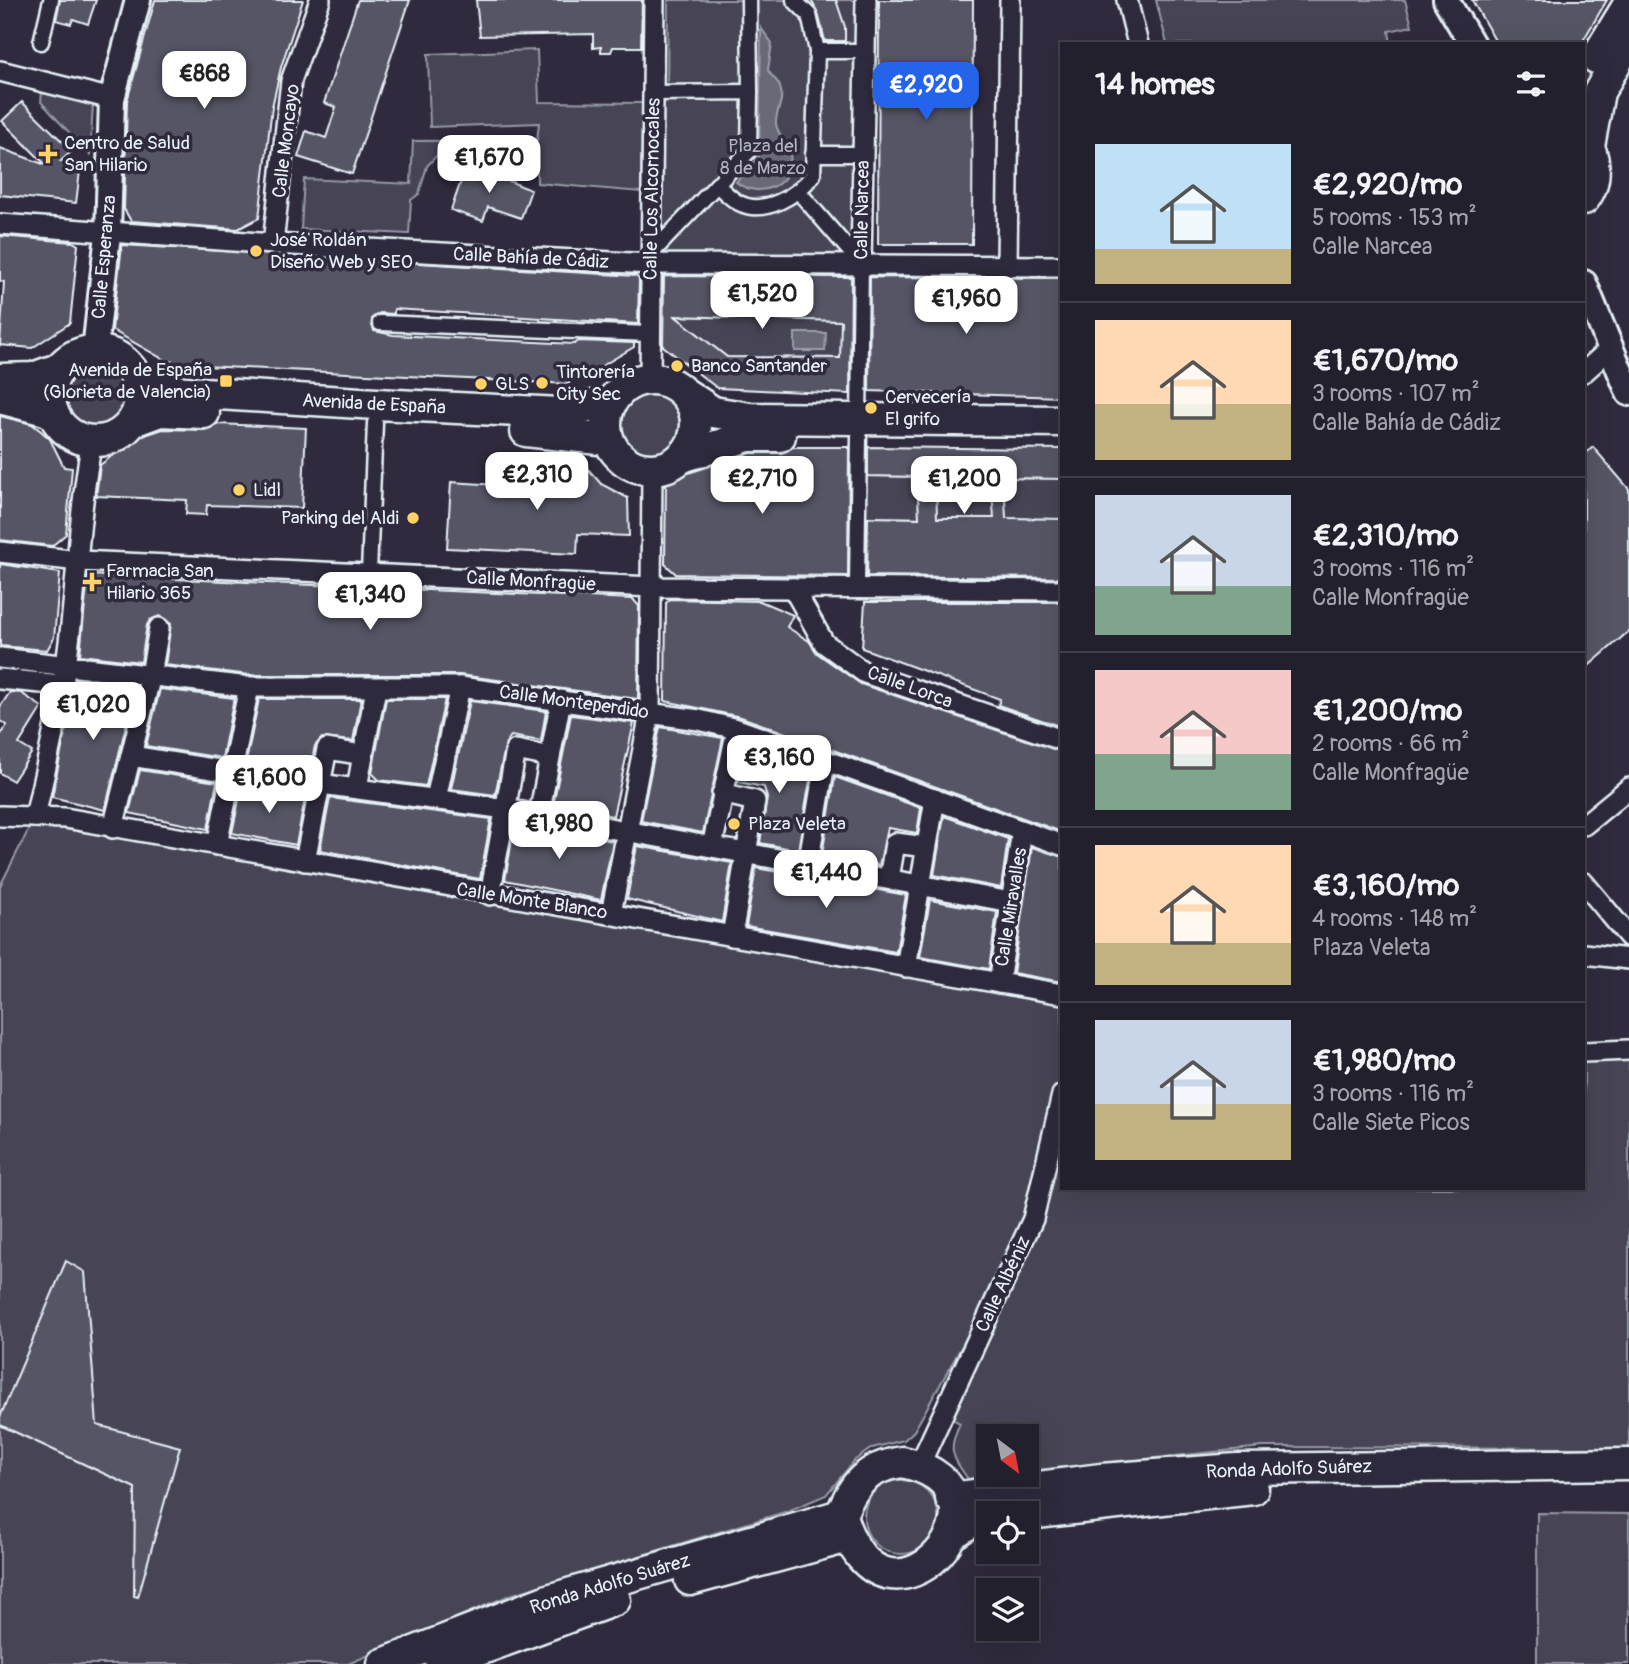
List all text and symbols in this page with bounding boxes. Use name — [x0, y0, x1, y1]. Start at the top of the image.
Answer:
pin: €868 — [163, 52, 245, 111]
text: €868 — [178, 59, 230, 88]
pin: €2,920 — [869, 62, 983, 122]
icon: filters — [1512, 65, 1550, 103]
text: 14 homes — [1095, 66, 1215, 103]
text: €2,920 — [889, 70, 963, 99]
street label: Calle Moncayo — [267, 83, 305, 199]
street label: Calle Los Alcornocales — [638, 97, 666, 280]
place label: Centro de Salud San Hilario — [64, 131, 190, 177]
park label: Plaza del 8 de Marzo — [720, 134, 806, 180]
pin: €1,670 — [432, 136, 546, 195]
text: €1,670 — [453, 143, 525, 172]
marker: Centro de Salud San Hilario — [38, 144, 58, 164]
street label: Calle Narcea — [849, 160, 875, 260]
text: €2,920/mo — [1312, 166, 1462, 203]
icon: home — [1151, 172, 1235, 256]
street label: Calle Esperanza — [87, 194, 121, 320]
text: 5 rooms · 153 m² — [1312, 203, 1477, 232]
place label: José Roldán Diseño Web y SEO — [270, 228, 413, 274]
text: Calle Narcea — [1312, 232, 1432, 261]
street label: Calle Bahía de Cádiz — [452, 242, 610, 274]
marker: José Roldán Diseño Web y SEO — [248, 243, 264, 259]
pin: €1,520 — [705, 272, 819, 331]
pin: €1,960 — [909, 276, 1023, 336]
text: €1,520 — [726, 279, 798, 308]
text: €1,960 — [931, 284, 1001, 313]
text: €1,670/mo — [1312, 342, 1458, 379]
icon: home — [1151, 348, 1235, 432]
place label: Banco Santander — [691, 354, 827, 378]
place label: Avenida de España (Glorieta de Valencia) — [43, 358, 212, 404]
marker: Banco Santander — [669, 358, 685, 374]
place label: Tintorería City Sec — [556, 360, 635, 406]
place label: GLS — [495, 372, 529, 396]
marker: Avenida de España (Glorieta de Valencia) — [218, 373, 234, 389]
marker: Tintorería City Sec — [534, 375, 550, 391]
marker: GLS — [473, 376, 489, 392]
text: 3 rooms · 107 m² — [1312, 379, 1480, 408]
place label: Cervecería El grifo — [885, 385, 971, 431]
street label: Avenida de España — [301, 388, 447, 420]
marker: Cervecería El grifo — [863, 400, 879, 416]
text: Calle Bahía de Cádiz — [1312, 408, 1501, 437]
pin: €2,310 — [480, 452, 594, 512]
pin: €2,710 — [705, 456, 819, 516]
pin: €1,200 — [907, 456, 1021, 516]
text: €2,310 — [501, 460, 573, 489]
text: €2,710 — [727, 464, 797, 493]
text: €1,200 — [927, 464, 1001, 493]
place label: Lidl — [253, 478, 281, 502]
marker: Lidl — [231, 482, 247, 498]
place label: Parking del Aldi — [281, 506, 399, 530]
marker: Parking del Aldi — [405, 510, 421, 526]
text: €2,310/mo — [1312, 517, 1459, 554]
icon: home — [1151, 523, 1235, 607]
text: 3 rooms · 116 m² — [1312, 554, 1474, 583]
place label: Farmacia San Hilario 365 — [106, 559, 214, 605]
street label: Calle Monfragüe — [466, 566, 597, 596]
pin: €1,340 — [313, 572, 427, 632]
marker: Farmacia San Hilario 365 — [84, 574, 100, 590]
text: €1,340 — [334, 580, 406, 609]
text: Calle Monfragüe — [1312, 583, 1469, 612]
street label: Calle Lorca — [864, 660, 956, 714]
street label: Calle Monteperdido — [498, 680, 650, 724]
pin: €1,020 — [36, 682, 150, 742]
text: €1,020 — [56, 690, 130, 719]
text: €1,200/mo — [1312, 692, 1462, 729]
icon: home — [1151, 698, 1235, 782]
text: 2 rooms · 66 m² — [1312, 729, 1469, 758]
pin: €3,160 — [722, 736, 836, 795]
text: €3,160 — [743, 743, 815, 772]
pin: €1,600 — [212, 756, 326, 815]
text: Calle Monfragüe — [1312, 758, 1469, 787]
text: €1,600 — [232, 763, 306, 792]
pin: €1,980 — [502, 802, 616, 861]
text: €1,980 — [524, 809, 594, 838]
place label: Plaza Veleta — [748, 812, 846, 836]
marker: Plaza Veleta — [726, 816, 742, 832]
street label: Calle Miravalles — [990, 845, 1032, 968]
pin: €1,440 — [769, 850, 883, 910]
text: €1,440 — [790, 858, 862, 887]
text: €3,160/mo — [1312, 867, 1459, 904]
icon: home — [1151, 873, 1235, 957]
street label: Calle Monte Blanco — [455, 877, 609, 925]
text: 4 rooms · 148 m² — [1312, 904, 1477, 933]
text: Plaza Veleta — [1312, 933, 1430, 962]
text: €1,980/mo — [1312, 1042, 1456, 1079]
icon: home — [1151, 1048, 1235, 1132]
text: 3 rooms · 116 m² — [1312, 1079, 1474, 1108]
text: Calle Siete Picos — [1312, 1108, 1470, 1137]
street label: Calle Albéniz — [970, 1232, 1036, 1336]
north arrow — [976, 1424, 1040, 1488]
map controls — [976, 1424, 1039, 1641]
street label: Ronda Adolfo Suárez — [1206, 1454, 1373, 1484]
button: locate — [976, 1501, 1039, 1564]
street label: Ronda Adolfo Suárez — [527, 1548, 693, 1620]
button: layers — [976, 1578, 1039, 1641]

